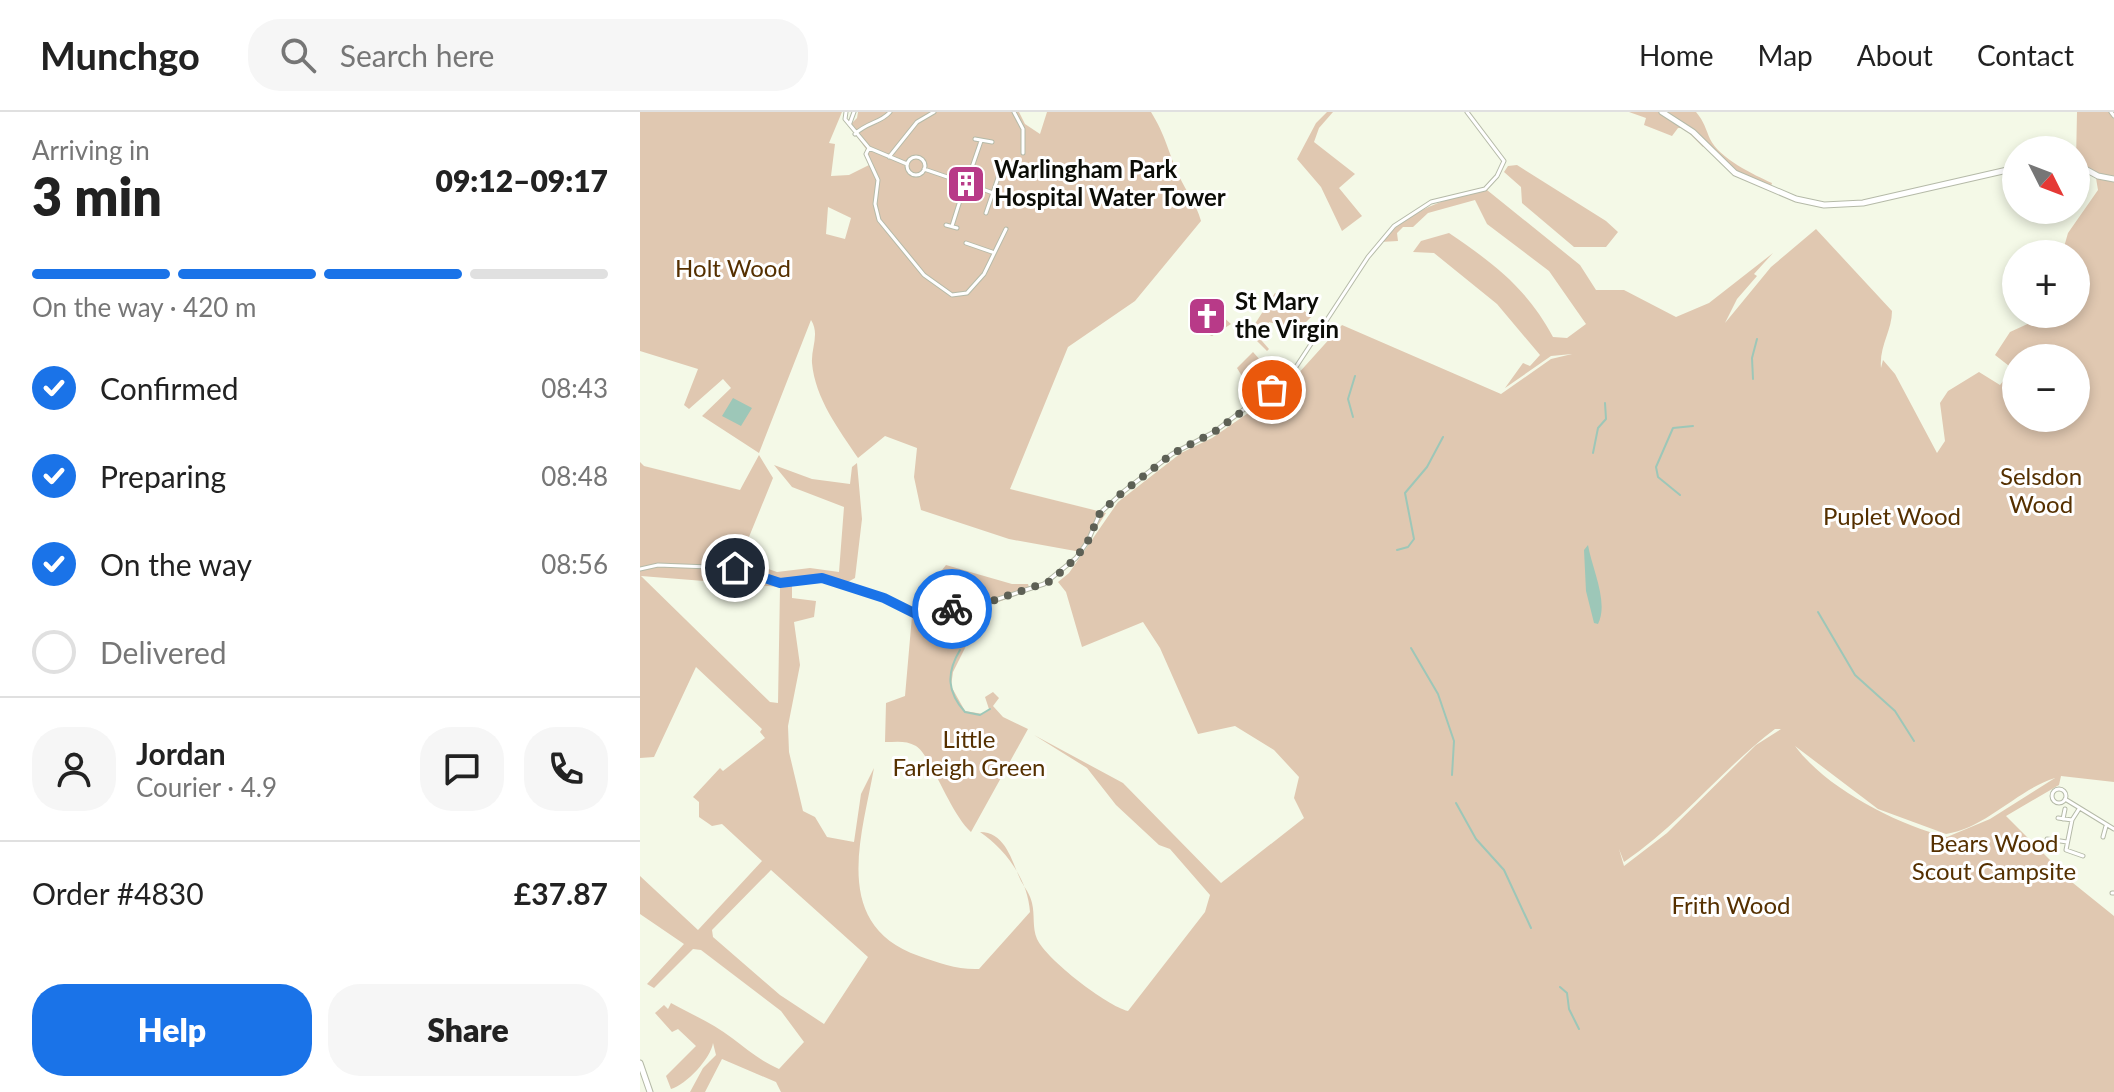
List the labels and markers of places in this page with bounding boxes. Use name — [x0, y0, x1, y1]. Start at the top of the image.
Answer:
place label: Warlingham Park Hospital Water Tower — [994, 154, 1226, 211]
building icon: Warlingham Park Hospital Water Tower — [945, 163, 987, 205]
place label: St Mary the Virgin — [1235, 286, 1339, 343]
church icon: St Mary the Virgin — [1186, 295, 1228, 337]
pin — [1238, 356, 1306, 424]
pin — [701, 534, 769, 602]

